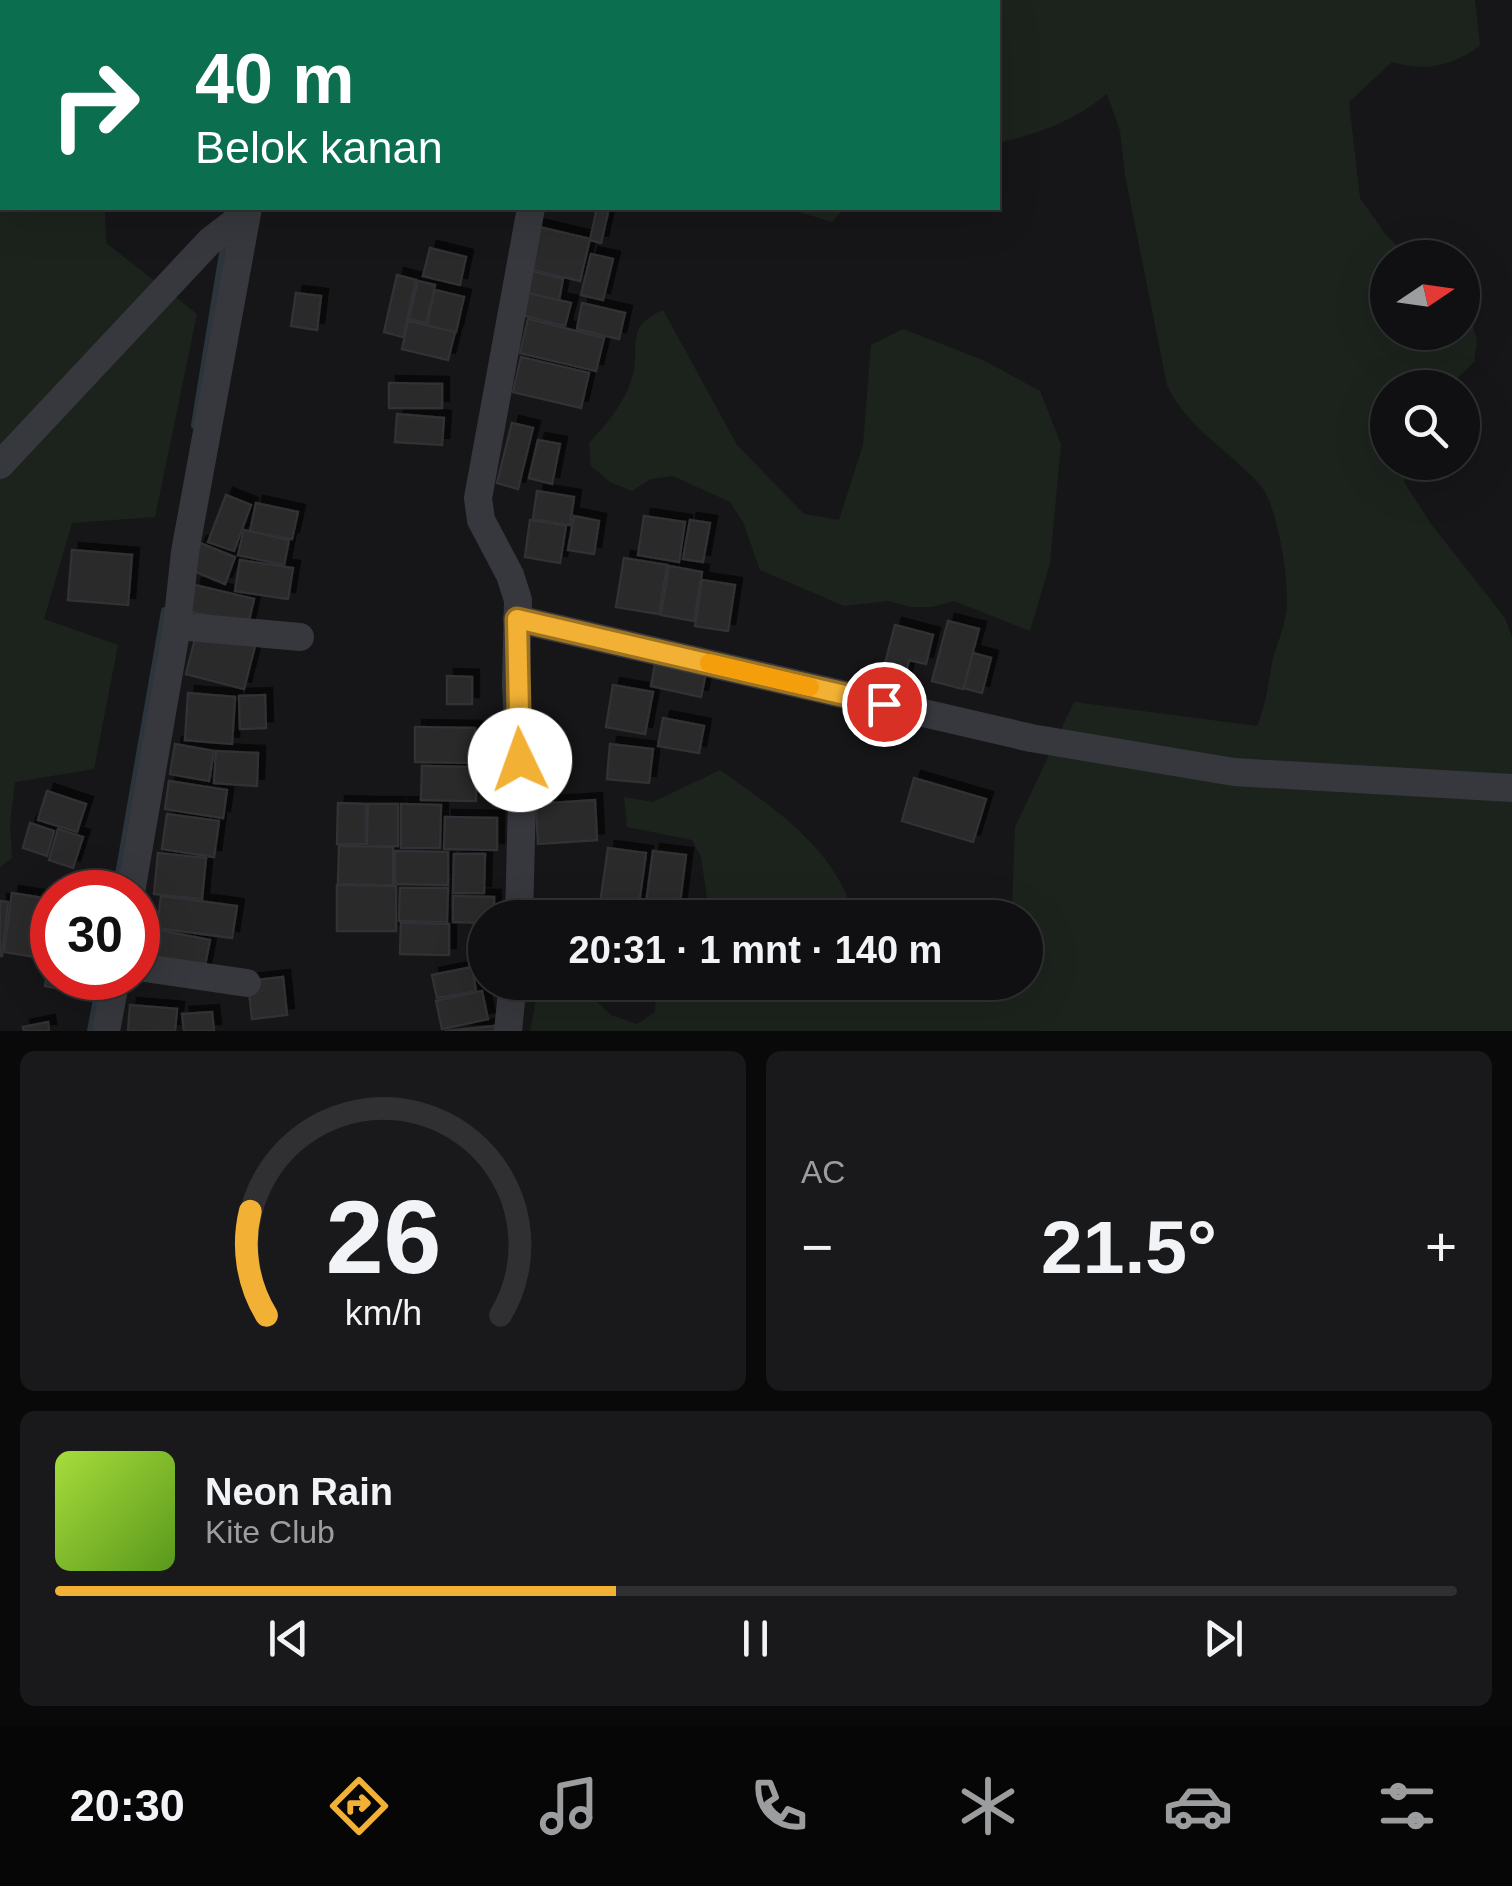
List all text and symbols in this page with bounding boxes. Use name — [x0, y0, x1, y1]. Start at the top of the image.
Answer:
icon: right — [30, 40, 160, 170]
text: 40 m — [195, 40, 355, 118]
text: Belok kanan — [195, 122, 443, 173]
north arrow — [1370, 240, 1480, 350]
map controls — [1370, 240, 1480, 480]
button: search — [1370, 370, 1480, 480]
pin — [842, 662, 927, 747]
icon: arrive — [857, 677, 912, 732]
position arrow — [468, 708, 572, 812]
speed limit sign: 30 — [30, 870, 160, 1000]
text: 20:31 · 1 mnt · 140 m — [569, 929, 942, 971]
text: AC — [801, 1154, 845, 1190]
text: 26 — [325, 1179, 441, 1295]
text: 21.5° — [1041, 1205, 1217, 1289]
text: − — [801, 1216, 833, 1278]
text: + — [1425, 1216, 1457, 1278]
text: km/h — [344, 1293, 422, 1333]
text: Neon Rain — [205, 1471, 393, 1513]
text: Kite Club — [205, 1514, 335, 1550]
icon: previous — [261, 1611, 316, 1666]
icon: pause — [728, 1611, 783, 1666]
icon: next — [1196, 1611, 1251, 1666]
icon: directions — [324, 1771, 394, 1841]
icon: music — [534, 1771, 604, 1841]
icon: phone — [744, 1771, 814, 1841]
icon: climate — [953, 1771, 1023, 1841]
icon: car — [1163, 1771, 1233, 1841]
icon: filters — [1372, 1771, 1442, 1841]
text: 20:30 — [70, 1780, 185, 1831]

